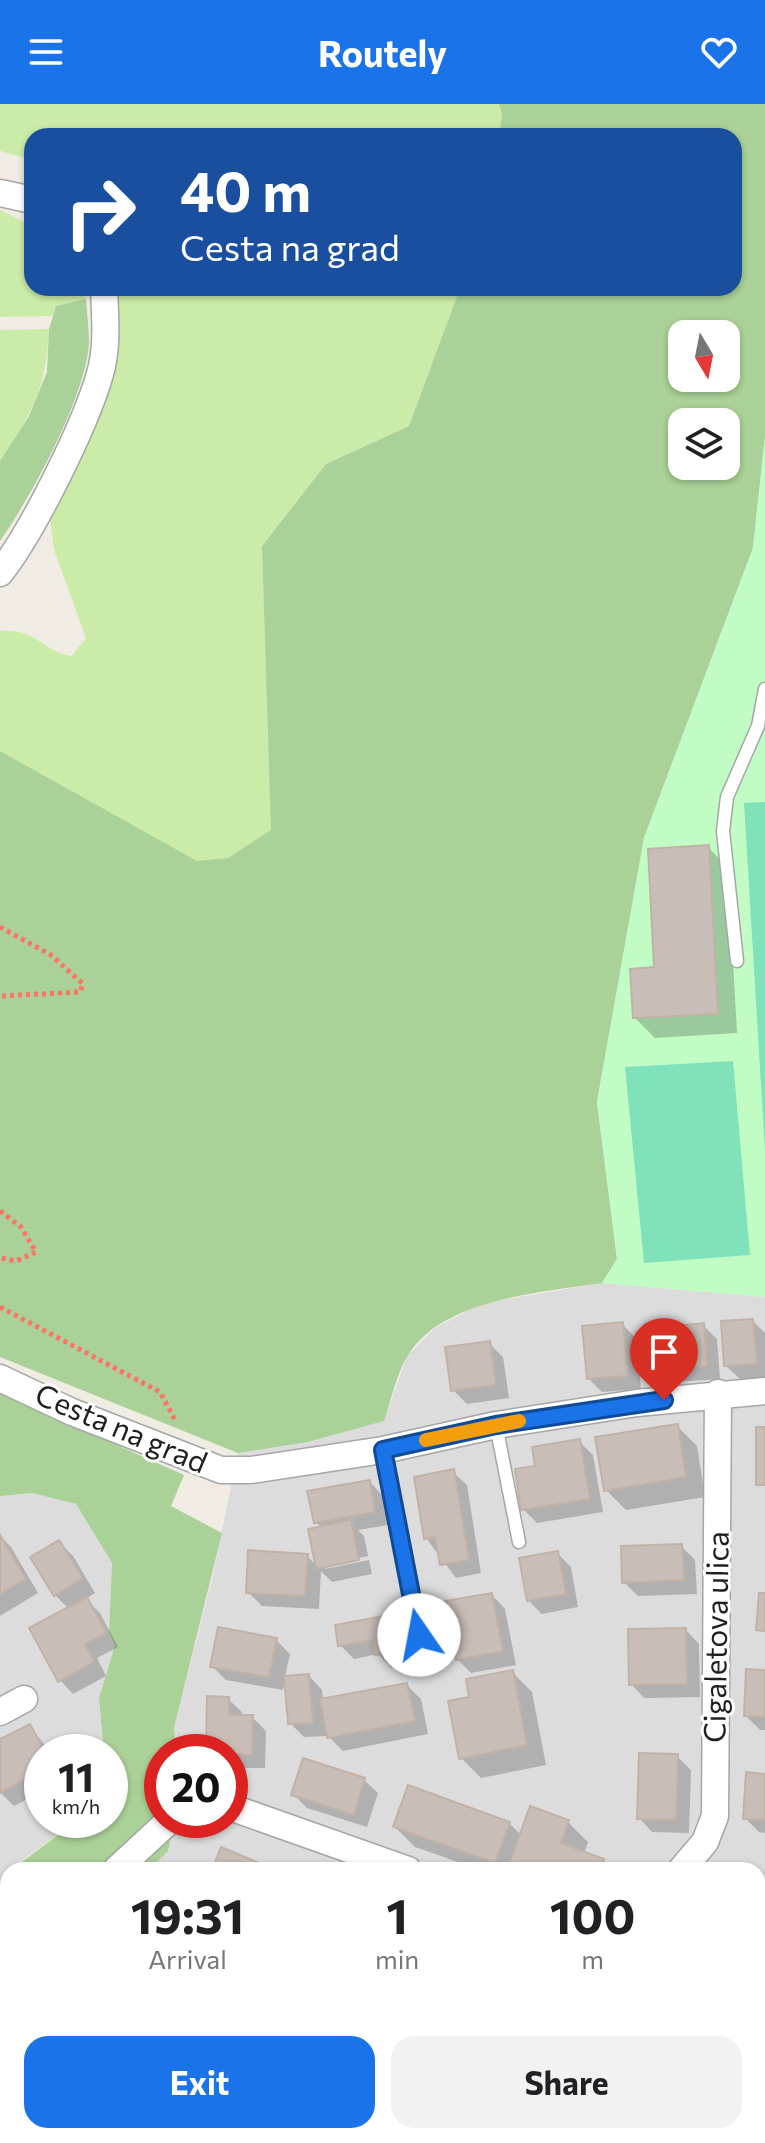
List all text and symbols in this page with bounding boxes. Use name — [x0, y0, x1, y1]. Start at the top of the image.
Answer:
icon: menu — [24, 30, 68, 74]
text: Routely — [318, 30, 447, 74]
icon: heart — [697, 30, 741, 74]
text: 40 m — [180, 155, 311, 224]
icon: right — [48, 160, 152, 264]
text: Cesta na grad — [180, 224, 400, 268]
north arrow — [668, 320, 740, 392]
map controls — [668, 320, 740, 480]
button: layers — [668, 408, 740, 480]
pin — [630, 1318, 698, 1400]
icon: arrive — [642, 1330, 686, 1374]
street label: Cesta na grad — [30, 1374, 214, 1480]
street label: Cigaletova ulica — [694, 1531, 735, 1743]
position arrow — [377, 1593, 461, 1677]
speed limit sign: 20 — [144, 1734, 248, 1838]
text: 11 — [58, 1751, 94, 1800]
text: km/h — [52, 1794, 100, 1818]
text: 19:31 — [131, 1885, 244, 1944]
text: 1 — [386, 1885, 408, 1944]
text: 100 — [550, 1885, 635, 1944]
text: Arrival — [148, 1943, 227, 1974]
text: min — [375, 1943, 419, 1974]
text: m — [581, 1943, 604, 1974]
button: Exit — [24, 2036, 375, 2128]
button: Share — [391, 2036, 742, 2128]

